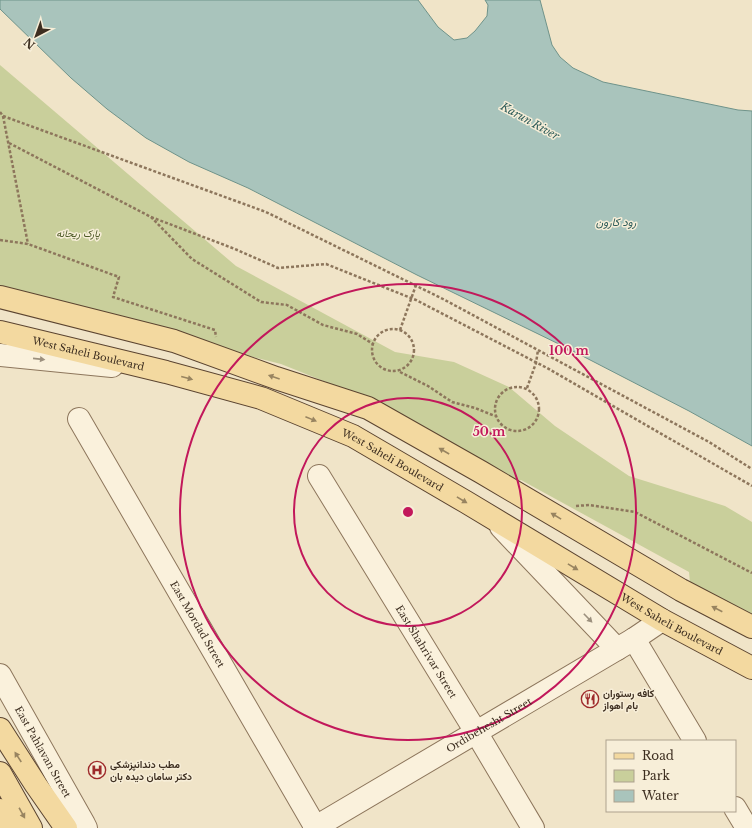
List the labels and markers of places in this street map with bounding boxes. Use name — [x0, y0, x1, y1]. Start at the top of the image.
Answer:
centre of rings — [401, 505, 415, 519]
place label: کافه رستوران بام اهواز — [602, 687, 655, 712]
restaurant icon: کافه رستوران بام اهواز — [580, 689, 600, 709]
place label: مطب دندانپزشکی دکتر سامان دیده بان — [110, 758, 192, 783]
hospital icon: مطب دندانپزشکی دکتر سامان دیده بان — [87, 760, 107, 780]

